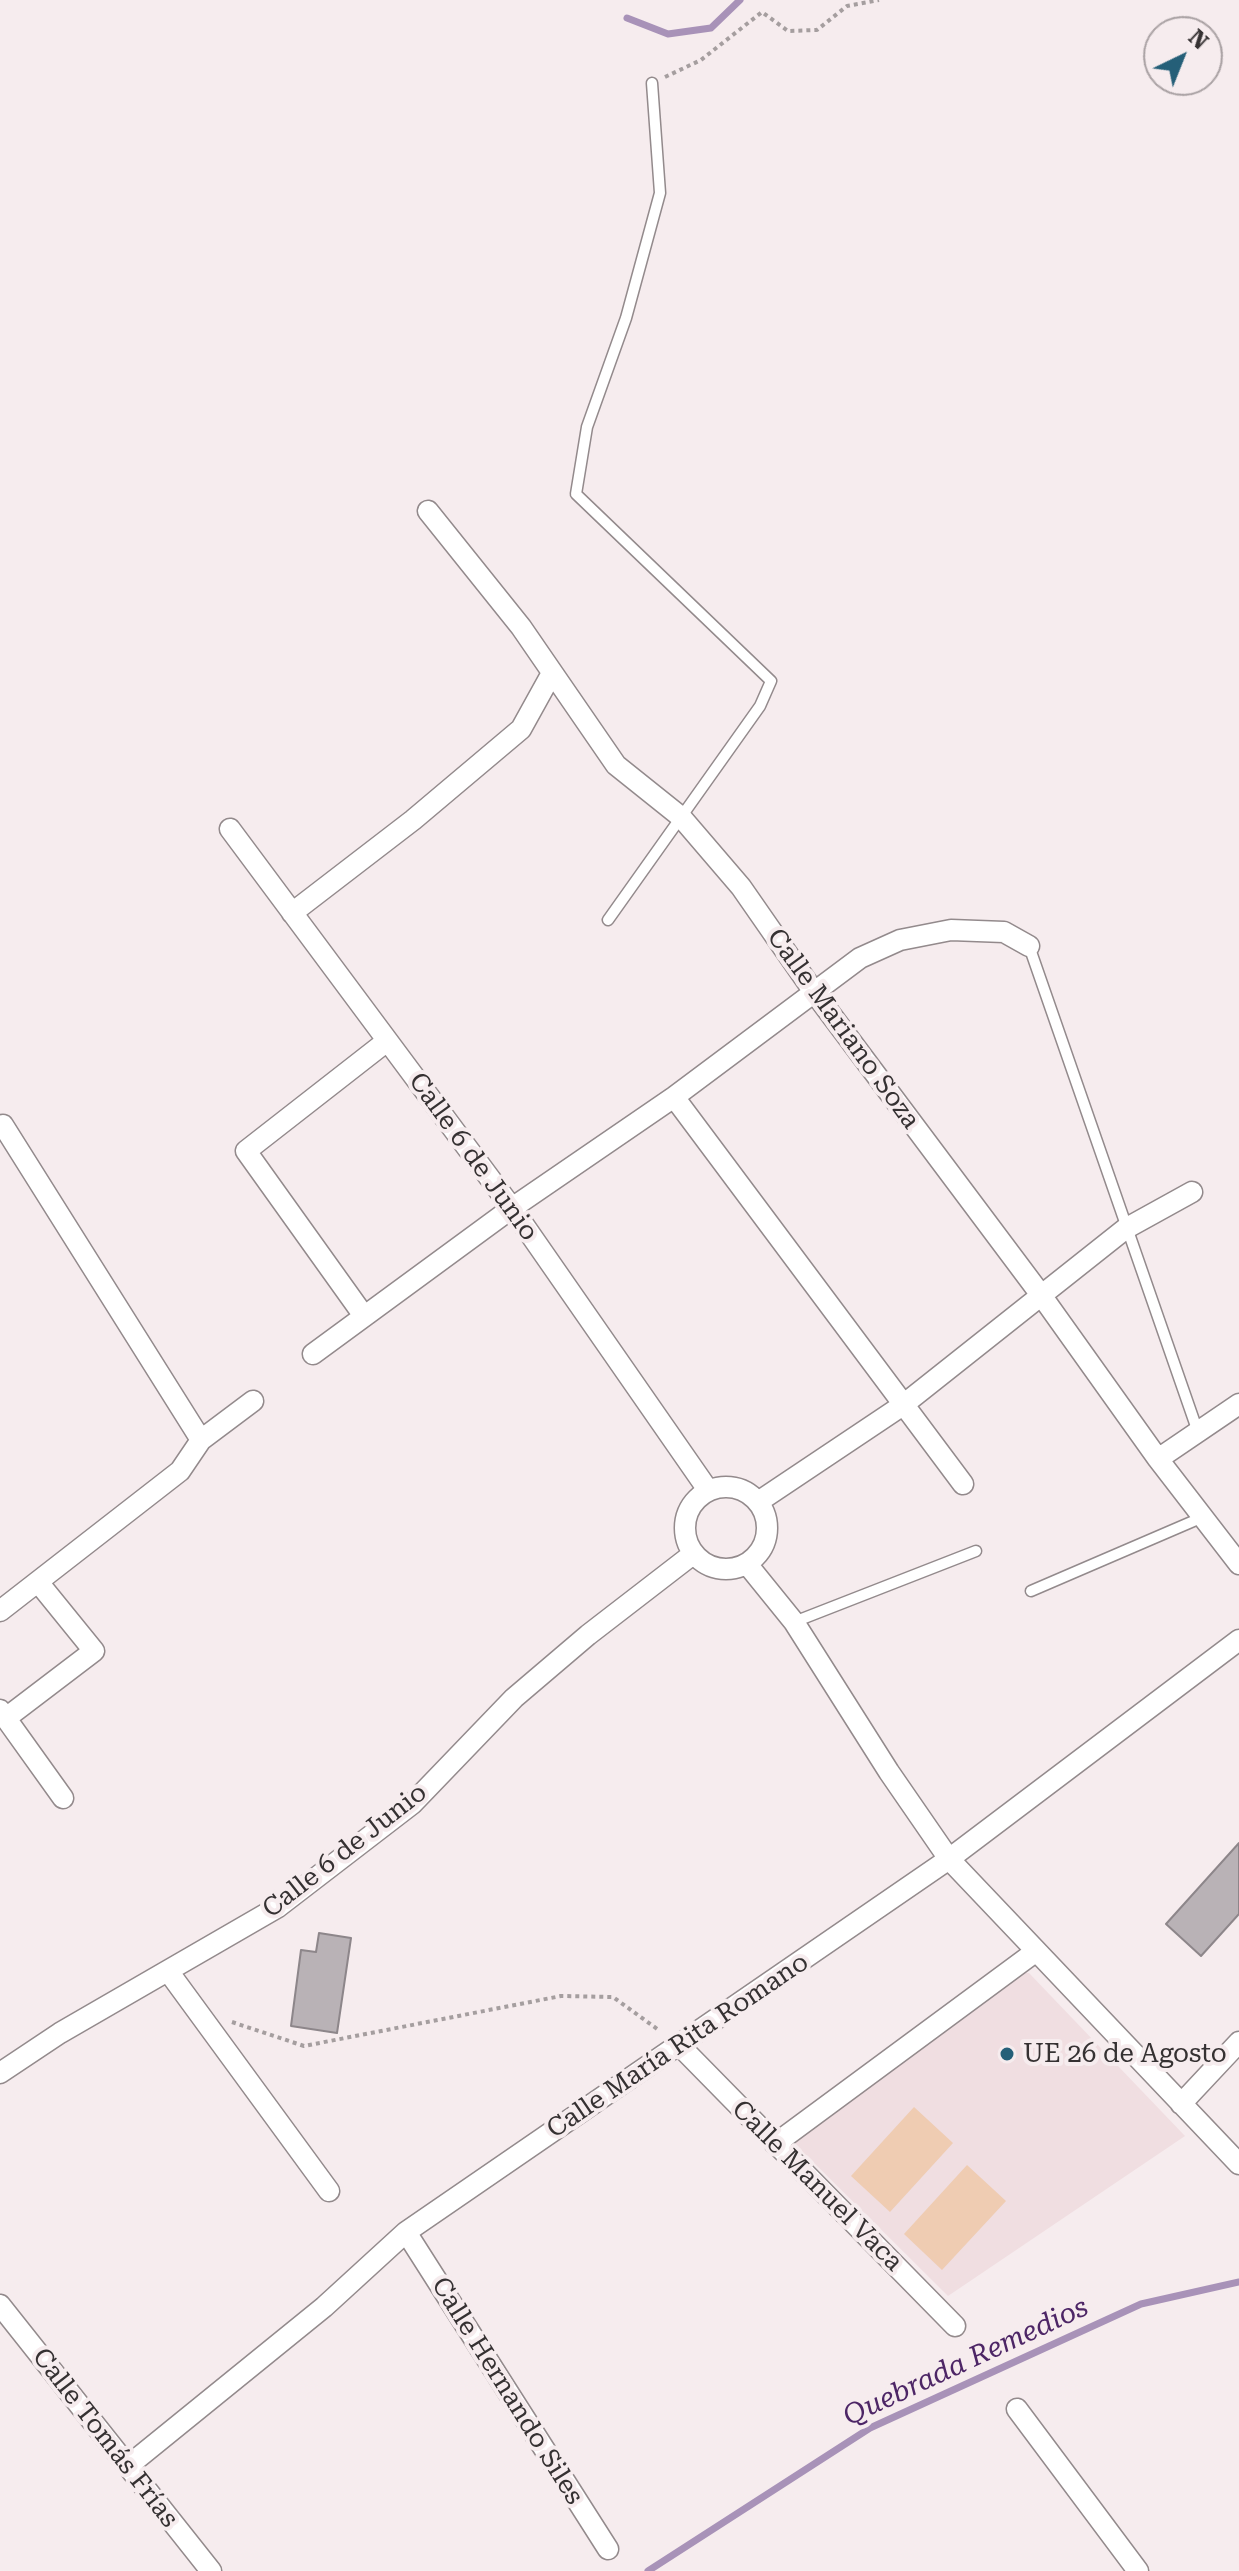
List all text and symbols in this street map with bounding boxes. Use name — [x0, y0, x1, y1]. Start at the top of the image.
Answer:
north arrow — [1143, 16, 1223, 96]
text: N — [1184, 25, 1213, 54]
street label: Calle Mariano Soza — [760, 923, 926, 1135]
street label: Calle 6 de Junio — [402, 1067, 544, 1247]
street label: Calle 6 de Junio — [257, 1777, 433, 1925]
street label: Calle María Rita Romano — [541, 1947, 815, 2145]
place label: UE 26 de Agosto — [1023, 2038, 1227, 2070]
marker: UE 26 de Agosto — [998, 2045, 1016, 2063]
street label: Calle Manuel Vaca — [725, 2094, 909, 2278]
street label: Calle Hernando Siles — [424, 2272, 590, 2510]
water label: Quebrada Remedios — [838, 2291, 1094, 2433]
street label: Calle Tomás Frías — [25, 2342, 185, 2534]

